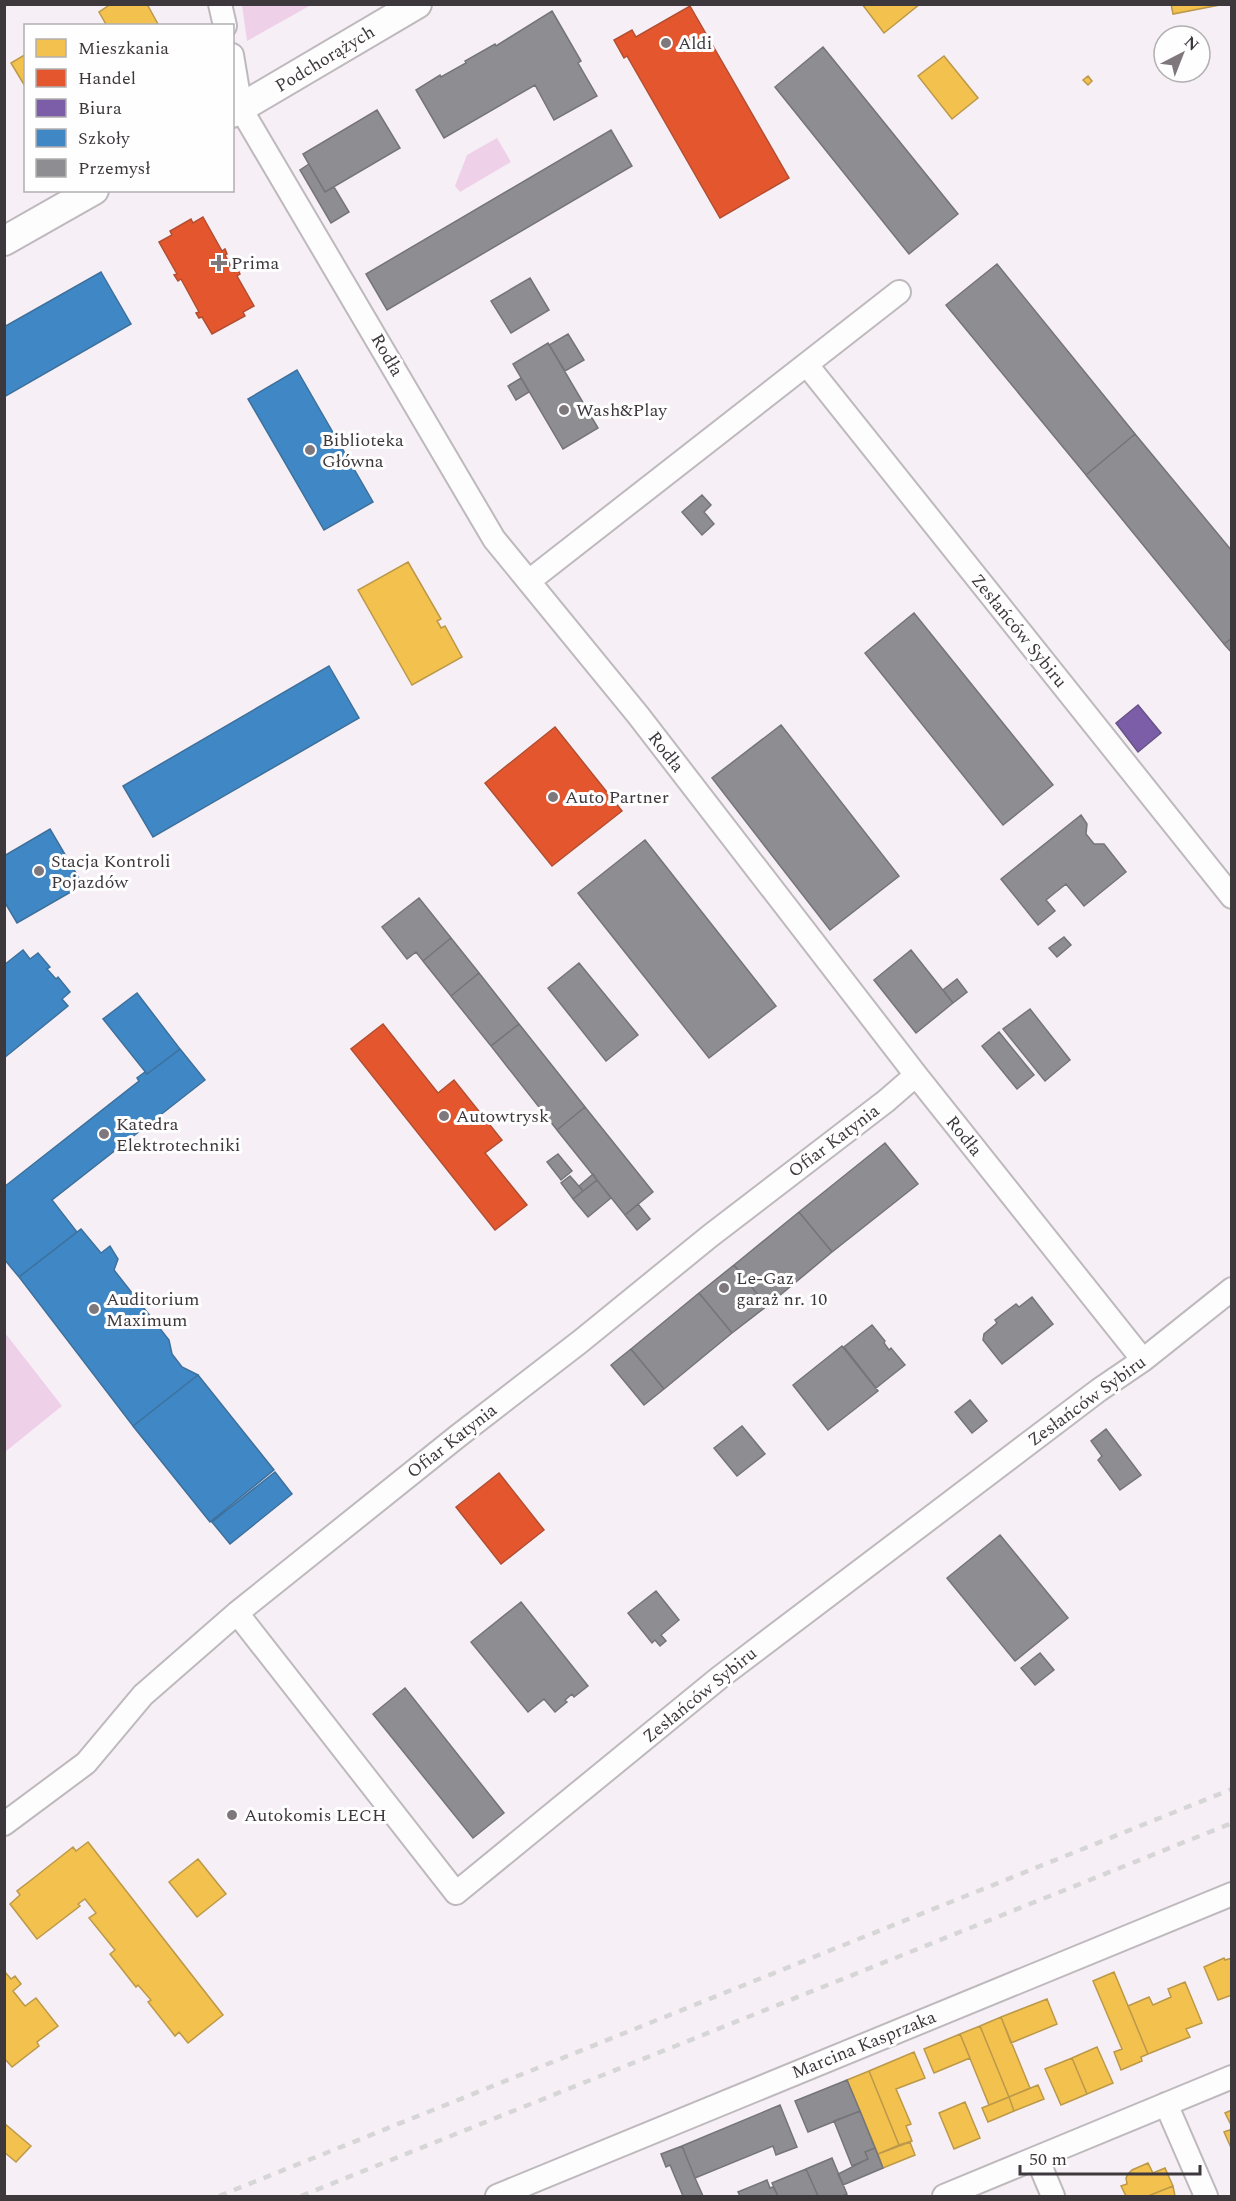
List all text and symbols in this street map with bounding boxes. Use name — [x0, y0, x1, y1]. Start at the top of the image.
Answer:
street label: Podchorążych — [270, 19, 380, 99]
legend — [24, 24, 234, 192]
north arrow — [1152, 24, 1212, 84]
place label: Aldi — [678, 30, 712, 57]
text: N — [1178, 30, 1204, 57]
text: Mieszkania — [78, 35, 169, 62]
marker: Aldi — [659, 36, 673, 50]
text: Handel — [78, 65, 136, 92]
text: Biura — [78, 95, 122, 122]
text: Szkoły — [78, 125, 131, 152]
text: Przemysł — [78, 155, 151, 182]
place label: Prima — [231, 250, 279, 277]
marker: Prima — [212, 256, 226, 270]
street label: Rodła — [364, 328, 410, 382]
place label: Wash&Play — [576, 397, 668, 424]
marker: Wash&Play — [557, 403, 571, 417]
place label: Biblioteka Główna — [322, 427, 404, 475]
marker: Biblioteka Główna — [303, 443, 317, 457]
street label: Zesłańców Sybiru — [964, 568, 1074, 694]
street label: Rodła — [641, 726, 691, 779]
place label: Auto Partner — [565, 784, 669, 811]
marker: Auto Partner — [546, 790, 560, 804]
place label: Stacja Kontroli Pojazdów — [51, 848, 171, 896]
marker: Stacja Kontroli Pojazdów — [32, 864, 46, 878]
street label: Ofiar Katynia — [783, 1098, 885, 1184]
place label: Autowtrysk — [456, 1103, 549, 1130]
marker: Autowtrysk — [437, 1109, 451, 1123]
street label: Rodła — [939, 1110, 989, 1162]
place label: Katedra Elektrotechniki — [116, 1111, 240, 1159]
marker: Katedra Elektrotechniki — [97, 1127, 111, 1141]
place label: Le-Gaz garaż nr. 10 — [736, 1265, 827, 1313]
marker: Le-Gaz garaż nr. 10 — [717, 1281, 731, 1295]
place label: Auditorium Maximum — [106, 1286, 199, 1334]
marker: Auditorium Maximum — [87, 1302, 101, 1316]
street label: Zesłańców Sybiru — [1022, 1349, 1152, 1453]
street label: Ofiar Katynia — [401, 1397, 503, 1485]
street label: Zesłańców Sybiru — [637, 1640, 763, 1750]
place label: Autokomis LECH — [244, 1802, 387, 1829]
marker: Autokomis LECH — [225, 1808, 239, 1822]
street label: Marcina Kasprzaka — [788, 2004, 940, 2086]
scale bar — [1020, 2138, 1200, 2176]
text: 50 m — [1029, 2146, 1067, 2173]

